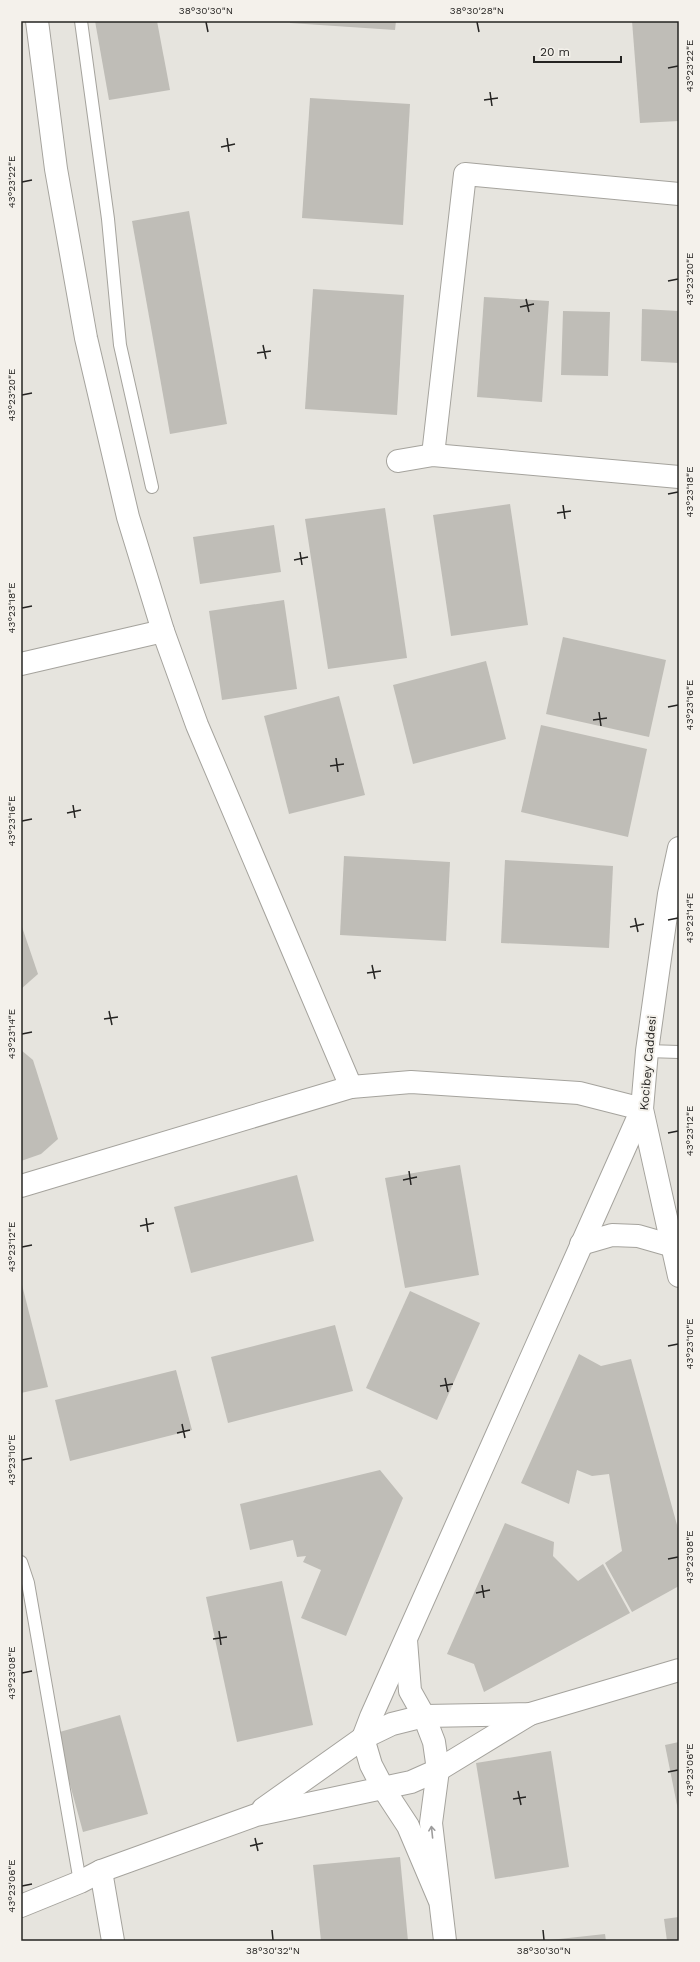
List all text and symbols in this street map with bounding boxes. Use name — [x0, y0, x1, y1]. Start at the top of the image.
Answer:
text: 38°30'30"N — [179, 5, 233, 16]
text: 38°30'28"N — [450, 5, 504, 16]
scale bar — [534, 38, 621, 64]
text: 43°23'22"E — [684, 40, 695, 92]
text: 20 m — [540, 45, 570, 59]
text: 43°23'22"E — [6, 156, 17, 208]
text: 43°23'20"E — [684, 253, 695, 306]
text: 43°23'20"E — [6, 369, 17, 422]
text: 43°23'18"E — [684, 466, 695, 518]
text: 43°23'18"E — [6, 582, 17, 634]
text: 43°23'16"E — [684, 680, 695, 730]
text: 43°23'16"E — [6, 796, 17, 846]
text: 43°23'14"E — [684, 893, 695, 943]
text: 43°23'14"E — [6, 1009, 17, 1059]
street label: Kocibey Caddesi — [637, 1015, 659, 1111]
text: 43°23'12"E — [684, 1106, 695, 1156]
text: 43°23'12"E — [6, 1222, 17, 1272]
text: 43°23'10"E — [684, 1318, 695, 1370]
text: 43°23'10"E — [6, 1434, 17, 1486]
text: 43°23'08"E — [684, 1530, 695, 1584]
text: 43°23'08"E — [6, 1646, 17, 1700]
text: 43°23'06"E — [684, 1743, 695, 1797]
one-way arrow — [428, 1826, 436, 1839]
text: 43°23'06"E — [6, 1859, 17, 1913]
text: 38°30'32"N — [246, 1945, 300, 1956]
text: 38°30'30"N — [517, 1945, 571, 1956]

